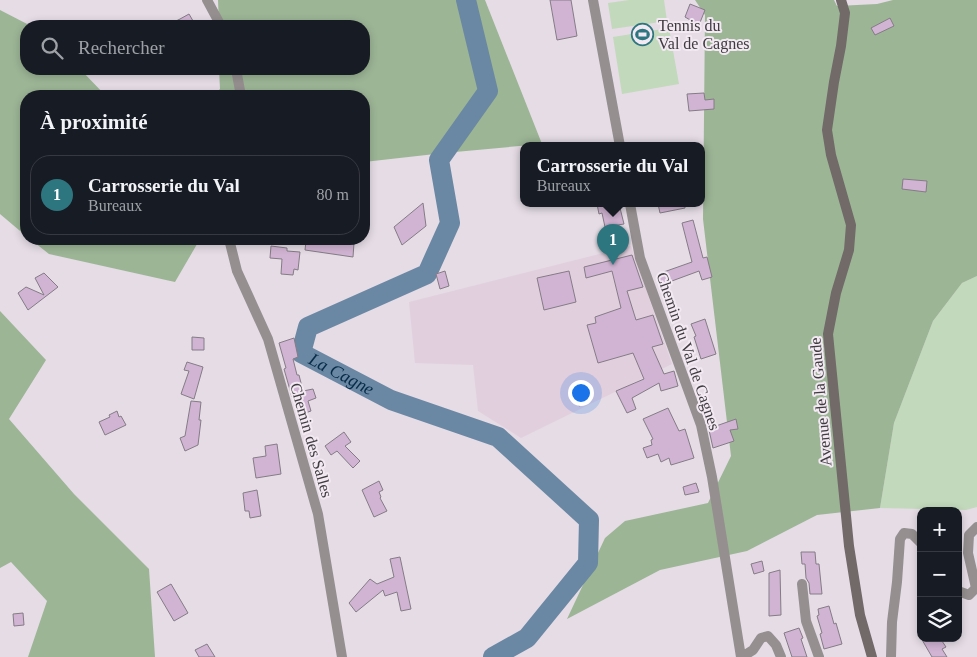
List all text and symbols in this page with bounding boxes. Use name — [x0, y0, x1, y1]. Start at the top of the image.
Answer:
place label: Tennis du Val de Cagnes — [658, 17, 750, 53]
search box — [20, 20, 370, 75]
sports icon: Tennis du Val de Cagnes — [630, 22, 654, 46]
icon: search — [38, 34, 66, 62]
text: Rechercher — [78, 37, 165, 58]
text: À proximité — [40, 110, 148, 134]
popup — [520, 142, 705, 207]
text: Carrosserie du Val — [537, 155, 688, 176]
text: Carrosserie du Val — [88, 175, 240, 196]
text: Bureaux — [537, 177, 591, 194]
text: 1 — [53, 186, 61, 203]
text: 80 m — [317, 186, 349, 203]
text: Bureaux — [88, 197, 142, 214]
pin: 1 — [597, 224, 629, 265]
street label: Chemin du Val de Cagnes — [653, 270, 724, 433]
street label: Avenue de la Gaude — [806, 337, 835, 467]
water label: La Cagne — [305, 348, 377, 399]
your location — [568, 380, 594, 406]
street label: Chemin des Salles — [287, 381, 336, 499]
map controls — [917, 507, 962, 642]
button: + — [917, 507, 962, 552]
button: − — [917, 552, 962, 597]
button: layers — [917, 597, 962, 642]

